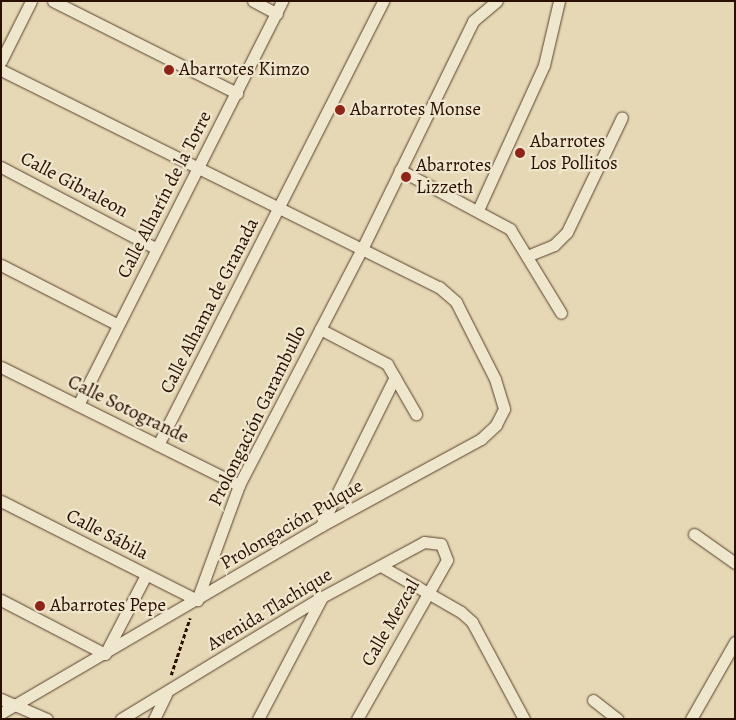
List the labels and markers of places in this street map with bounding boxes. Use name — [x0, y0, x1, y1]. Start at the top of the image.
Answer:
place label: Abarrotes Kimzo — [179, 59, 310, 81]
marker: Abarrotes Kimzo — [163, 64, 175, 76]
place label: Abarrotes Monse — [350, 99, 481, 121]
marker: Abarrotes Monse — [334, 104, 346, 116]
place label: Abarrotes Los Pollitos — [530, 131, 618, 175]
marker: Abarrotes Los Pollitos — [514, 147, 526, 159]
place label: Abarrotes Lizzeth — [416, 155, 491, 199]
marker: Abarrotes Lizzeth — [400, 171, 412, 183]
place label: Abarrotes Pepe — [50, 595, 166, 617]
marker: Abarrotes Pepe — [34, 600, 46, 612]

